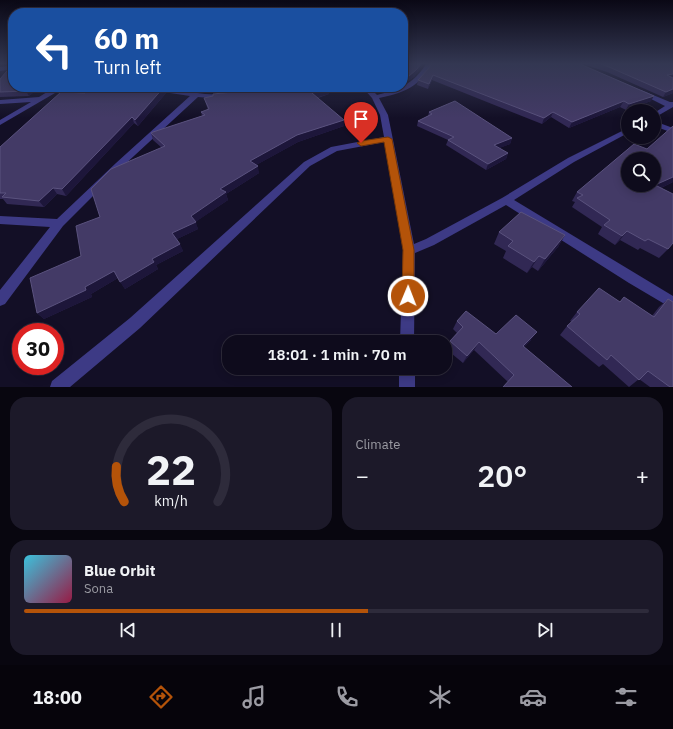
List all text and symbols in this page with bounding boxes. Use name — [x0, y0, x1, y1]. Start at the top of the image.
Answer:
text: 60 m — [94, 20, 159, 57]
icon: left — [28, 24, 80, 76]
text: Turn left — [94, 56, 162, 79]
pin — [344, 102, 378, 143]
map controls — [621, 104, 661, 192]
button: sound — [621, 104, 661, 144]
icon: arrive — [350, 108, 372, 130]
button: search — [621, 152, 661, 192]
position arrow — [387, 275, 429, 317]
speed limit sign: 30 — [12, 323, 64, 375]
text: 18:01 · 1 min · 70 m — [267, 345, 407, 364]
text: Climate — [356, 436, 400, 453]
text: 22 — [146, 441, 196, 495]
text: 20° — [477, 456, 527, 495]
text: − — [356, 461, 369, 490]
text: + — [636, 461, 649, 490]
text: km/h — [154, 490, 188, 509]
text: Blue Orbit — [84, 561, 155, 580]
text: Sona — [84, 580, 113, 597]
icon: previous — [117, 619, 139, 641]
icon: pause — [325, 619, 347, 641]
icon: next — [534, 619, 556, 641]
icon: directions — [147, 683, 175, 711]
icon: music — [240, 683, 268, 711]
icon: phone — [333, 683, 361, 711]
icon: climate — [426, 683, 454, 711]
icon: car — [519, 683, 547, 711]
icon: filters — [612, 683, 640, 711]
text: 18:00 — [33, 686, 82, 709]

